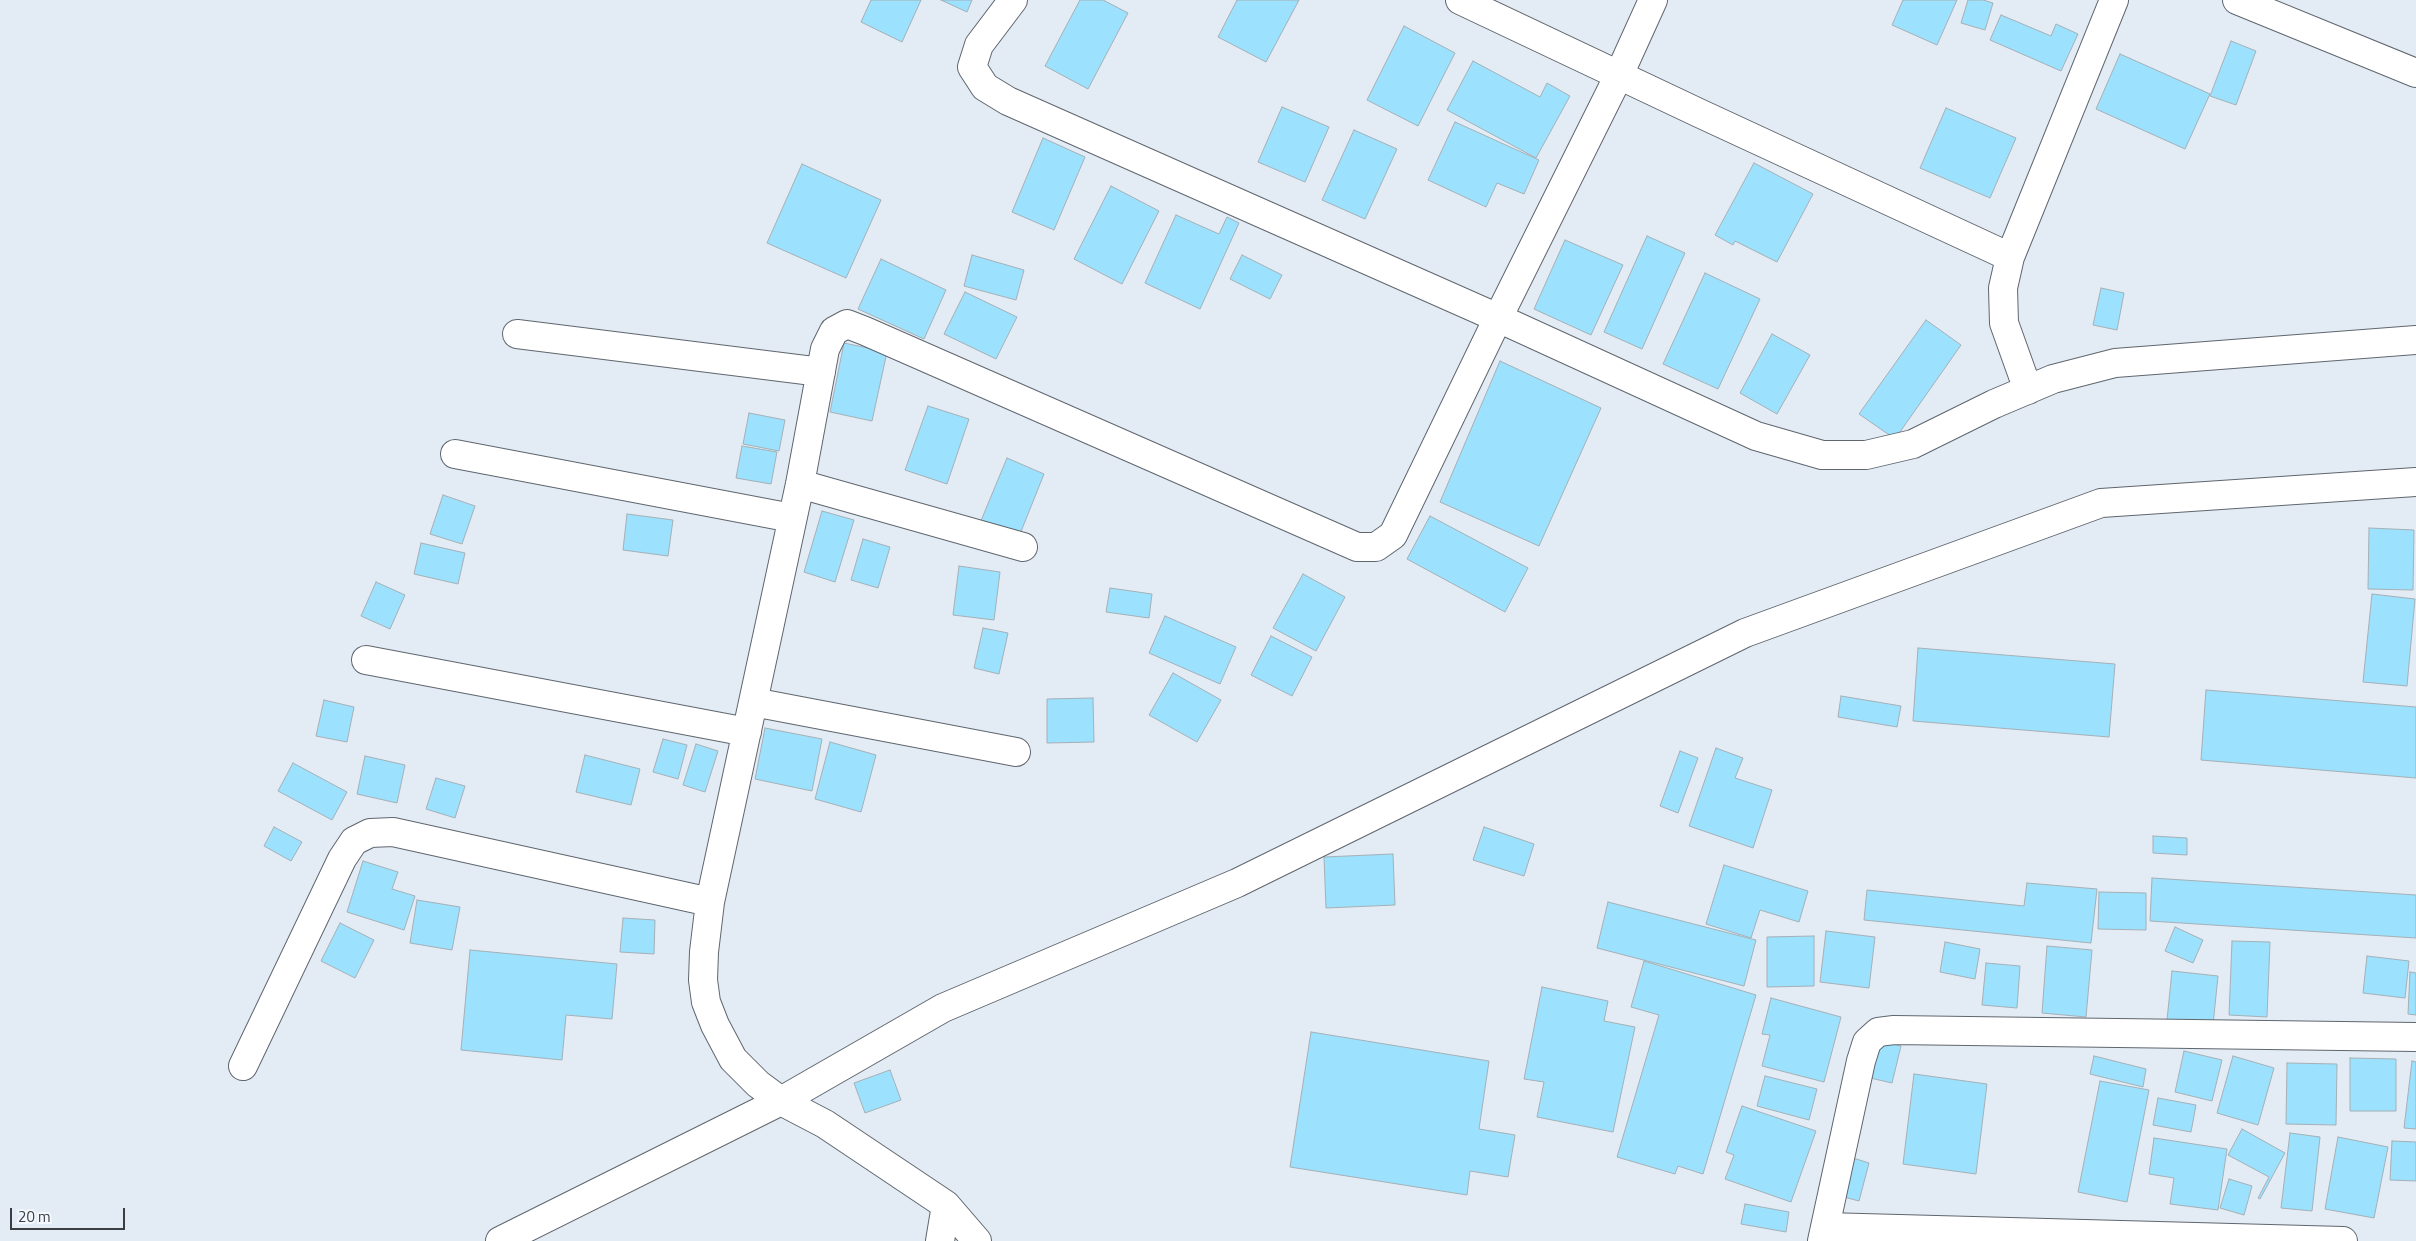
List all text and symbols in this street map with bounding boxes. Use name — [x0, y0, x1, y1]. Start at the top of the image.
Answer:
scale bar — [12, 1198, 128, 1230]
text: 20 m — [18, 1205, 51, 1228]

